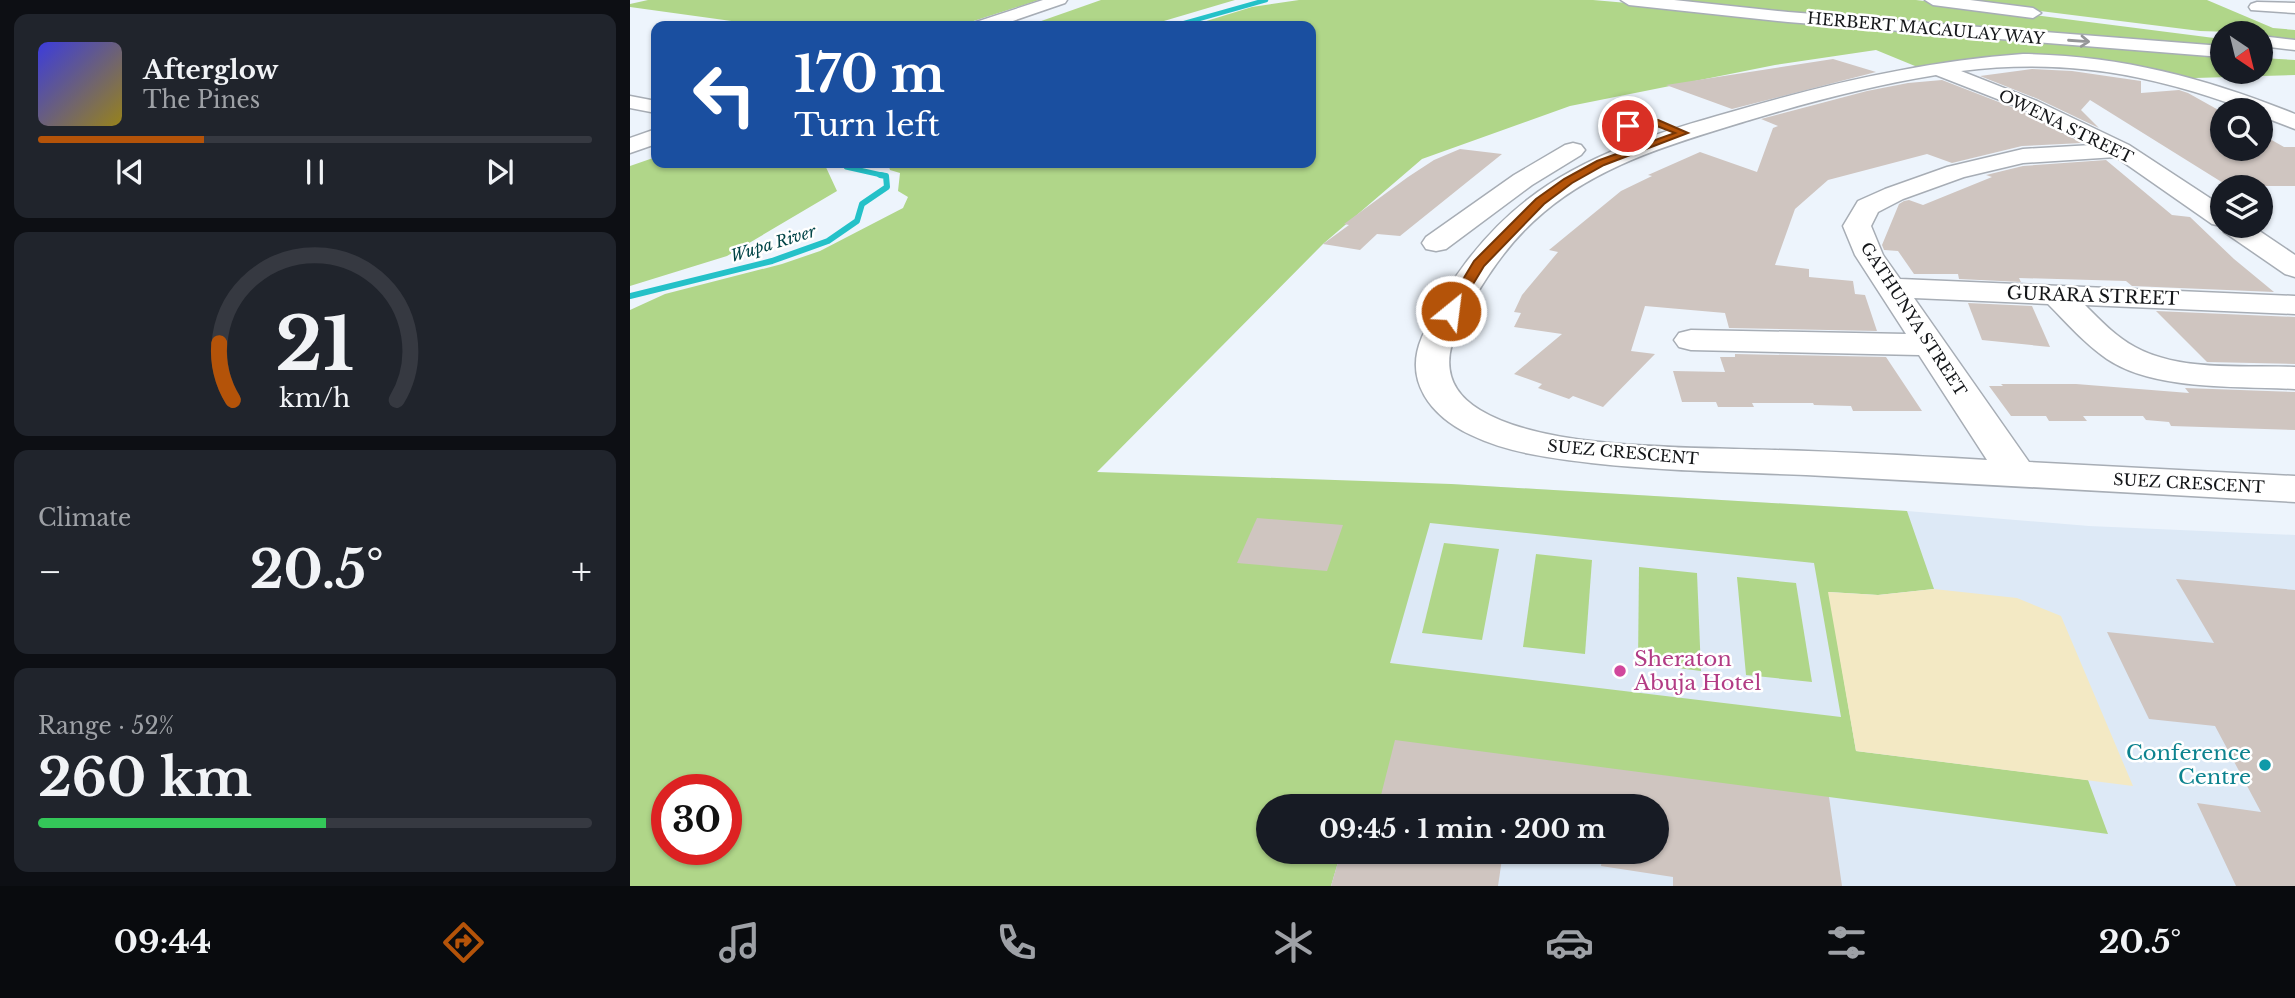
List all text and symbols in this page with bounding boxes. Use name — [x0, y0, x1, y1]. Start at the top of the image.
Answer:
street label: HERBERT MACAULAY WAY — [1806, 8, 2046, 48]
north arrow — [2210, 21, 2273, 84]
map controls — [2210, 21, 2273, 238]
one-way arrow — [2067, 35, 2090, 48]
text: 170 m — [794, 44, 945, 105]
icon: left — [679, 49, 770, 140]
text: Afterglow — [143, 54, 279, 86]
street label: OWENA STREET — [1995, 85, 2137, 167]
text: The Pines — [143, 86, 260, 114]
pin — [1598, 96, 1658, 156]
button: search — [2210, 98, 2273, 161]
text: Turn left — [794, 105, 940, 145]
icon: arrive — [1609, 107, 1647, 145]
icon: previous — [111, 153, 149, 191]
icon: pause — [296, 153, 334, 191]
icon: next — [481, 153, 519, 191]
button: layers — [2210, 175, 2273, 238]
water label: Wupa River — [728, 220, 819, 265]
street label: GATHUNYA STREET — [1857, 238, 1971, 400]
position arrow — [1414, 274, 1488, 348]
street label: GURARA STREET — [2006, 282, 2180, 310]
text: 21 — [275, 299, 355, 390]
text: km/h — [280, 383, 350, 414]
street label: SUEZ CRESCENT — [1547, 435, 1700, 469]
street label: SUEZ CRESCENT — [2113, 469, 2265, 497]
text: Climate — [38, 504, 131, 532]
text: 20.5° — [250, 538, 384, 602]
text: − — [38, 548, 62, 595]
text: + — [571, 548, 592, 595]
place label: Sheraton Abuja Hotel — [1633, 646, 1761, 696]
marker: Sheraton Abuja Hotel — [1612, 663, 1628, 679]
text: Range · 52% — [38, 712, 174, 740]
place label: Conference Centre — [2126, 740, 2251, 790]
text: 260 km — [38, 746, 252, 810]
marker: Conference Centre — [2257, 757, 2273, 773]
speed limit sign: 30 — [651, 774, 742, 865]
text: 09:45 · 1 min · 200 m — [1319, 813, 1606, 845]
icon: directions — [439, 918, 488, 967]
icon: music — [715, 918, 764, 967]
icon: phone — [992, 918, 1041, 967]
icon: climate — [1269, 918, 1318, 967]
icon: car — [1545, 918, 1594, 967]
icon: filters — [1822, 918, 1871, 967]
text: 09:44 — [114, 922, 211, 962]
text: 20.5° — [2099, 922, 2181, 962]

